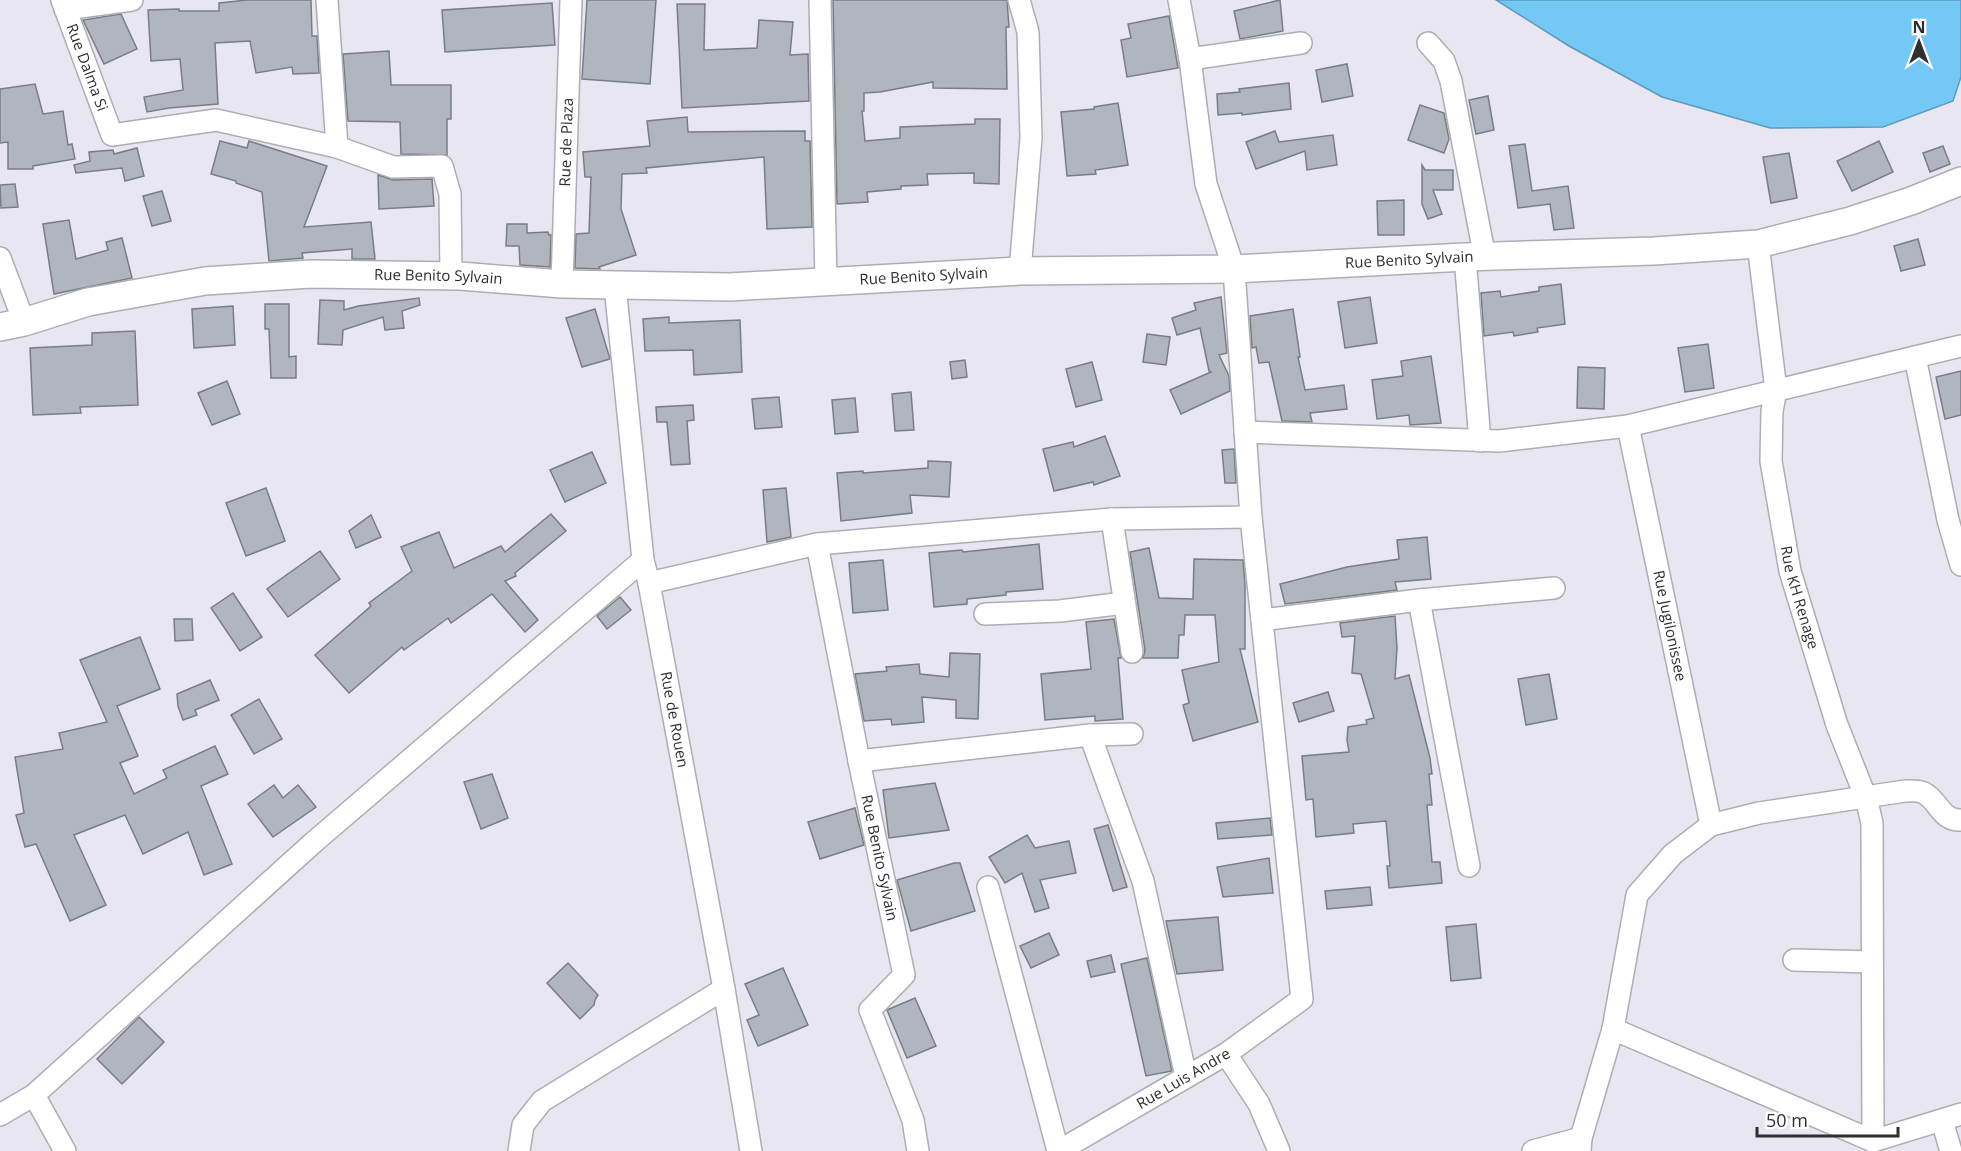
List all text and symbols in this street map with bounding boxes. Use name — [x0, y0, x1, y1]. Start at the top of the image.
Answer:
north arrow — [1889, 12, 1949, 72]
text: N — [1912, 16, 1926, 38]
street label: Rue Dalma Si — [63, 21, 113, 114]
street label: Rue de Plaza — [554, 97, 577, 187]
street label: Rue Benito Sylvain — [1344, 246, 1474, 272]
street label: Rue Benito Sylvain — [859, 262, 988, 289]
street label: Rue Benito Sylvain — [374, 264, 503, 288]
street label: Rue KH Renage — [1777, 544, 1824, 651]
street label: Rue Jugilonissee — [1649, 568, 1692, 683]
street label: Rue de Rouen — [657, 670, 694, 769]
street label: Rue Benito Sylvain — [857, 793, 903, 923]
street label: Rue Luis Andre — [1133, 1043, 1234, 1113]
scale bar — [1757, 1100, 1898, 1138]
text: 50 m — [1766, 1108, 1808, 1132]

